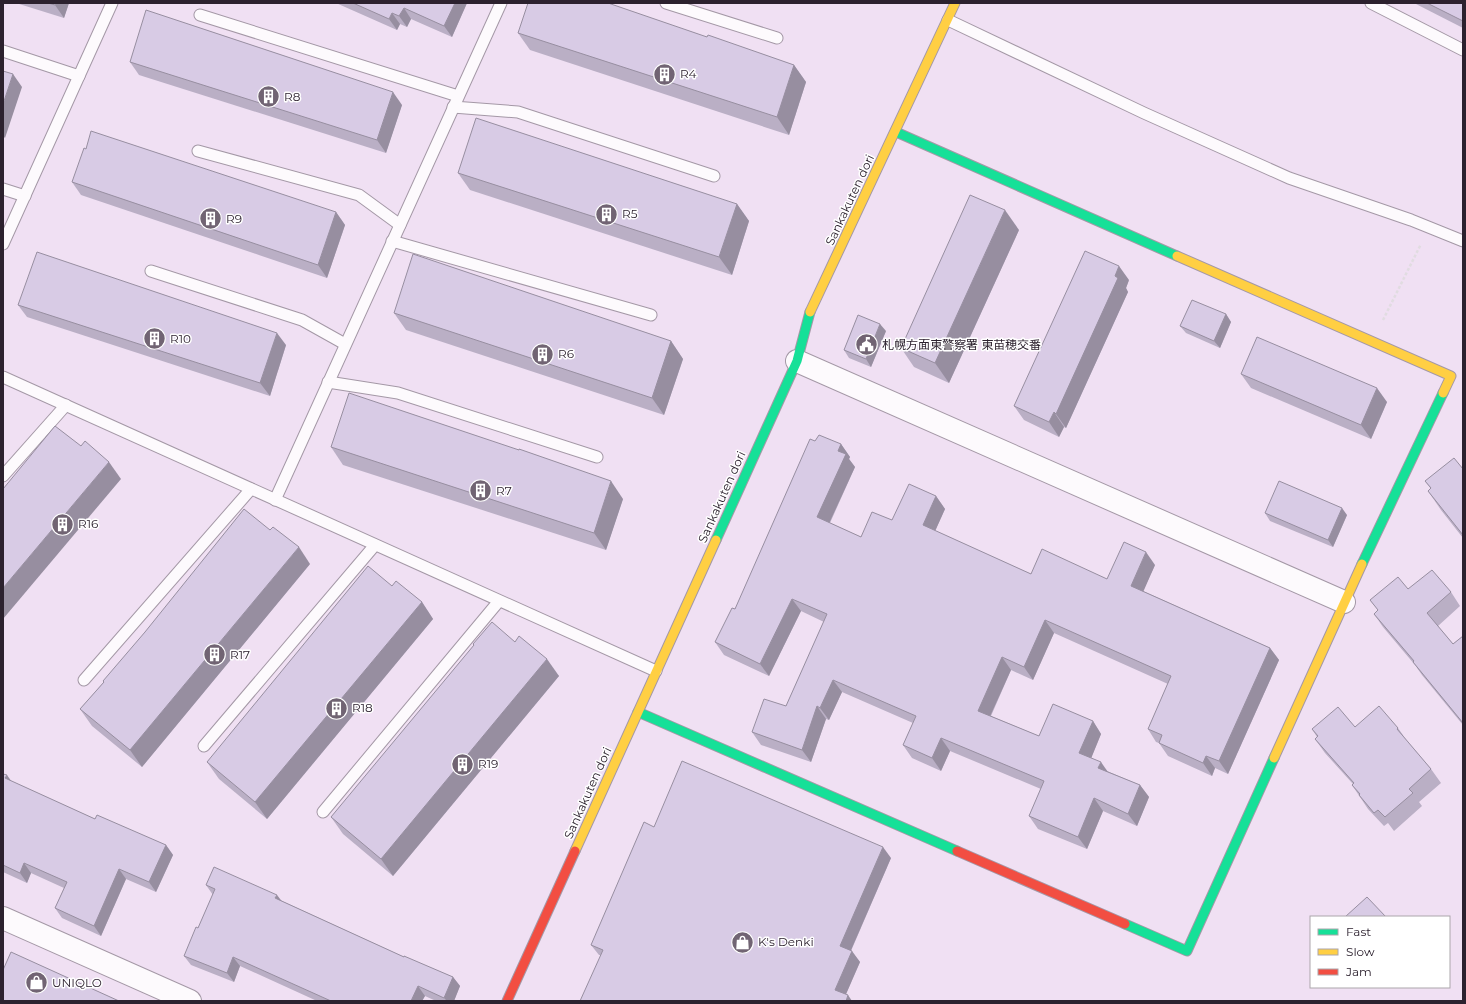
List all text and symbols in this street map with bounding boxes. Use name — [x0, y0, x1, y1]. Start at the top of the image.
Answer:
building icon: R4 — [652, 61, 678, 87]
place label: R4 — [680, 66, 696, 81]
building icon: R8 — [255, 84, 281, 110]
place label: R8 — [284, 89, 301, 104]
street label: Sankakuten dori — [822, 152, 877, 248]
building icon: R5 — [594, 201, 620, 227]
building icon: R9 — [197, 206, 223, 232]
place label: R5 — [622, 206, 638, 221]
place label: R9 — [226, 211, 242, 226]
building icon: R10 — [141, 326, 167, 352]
place label: R10 — [170, 331, 191, 346]
public building icon: 札幌方面東警察署 東苗穂交番 — [853, 332, 879, 358]
place label: 札幌方面東警察署 東苗穂交番 — [882, 337, 1041, 352]
building icon: R6 — [529, 341, 555, 367]
place label: R6 — [558, 346, 574, 361]
street label: Sankakuten dori — [695, 449, 748, 545]
building icon: R7 — [467, 478, 493, 504]
place label: R7 — [496, 483, 512, 498]
building icon: R16 — [49, 511, 75, 537]
place label: R16 — [78, 516, 98, 531]
building icon: R17 — [201, 642, 227, 668]
place label: R17 — [230, 647, 250, 662]
building icon: R18 — [324, 695, 350, 721]
place label: R18 — [352, 700, 373, 715]
street label: Sankakuten dori — [561, 745, 614, 841]
building icon: R19 — [449, 751, 475, 777]
place label: R19 — [478, 756, 498, 771]
legend — [1310, 916, 1450, 988]
text: Fast — [1346, 924, 1371, 939]
shop icon: K's Denki — [729, 929, 755, 955]
place label: K's Denki — [758, 934, 814, 949]
text: Slow — [1346, 944, 1375, 959]
text: Jam — [1345, 964, 1372, 979]
shop icon: UNIQLO — [23, 970, 49, 996]
place label: UNIQLO — [52, 975, 102, 990]

